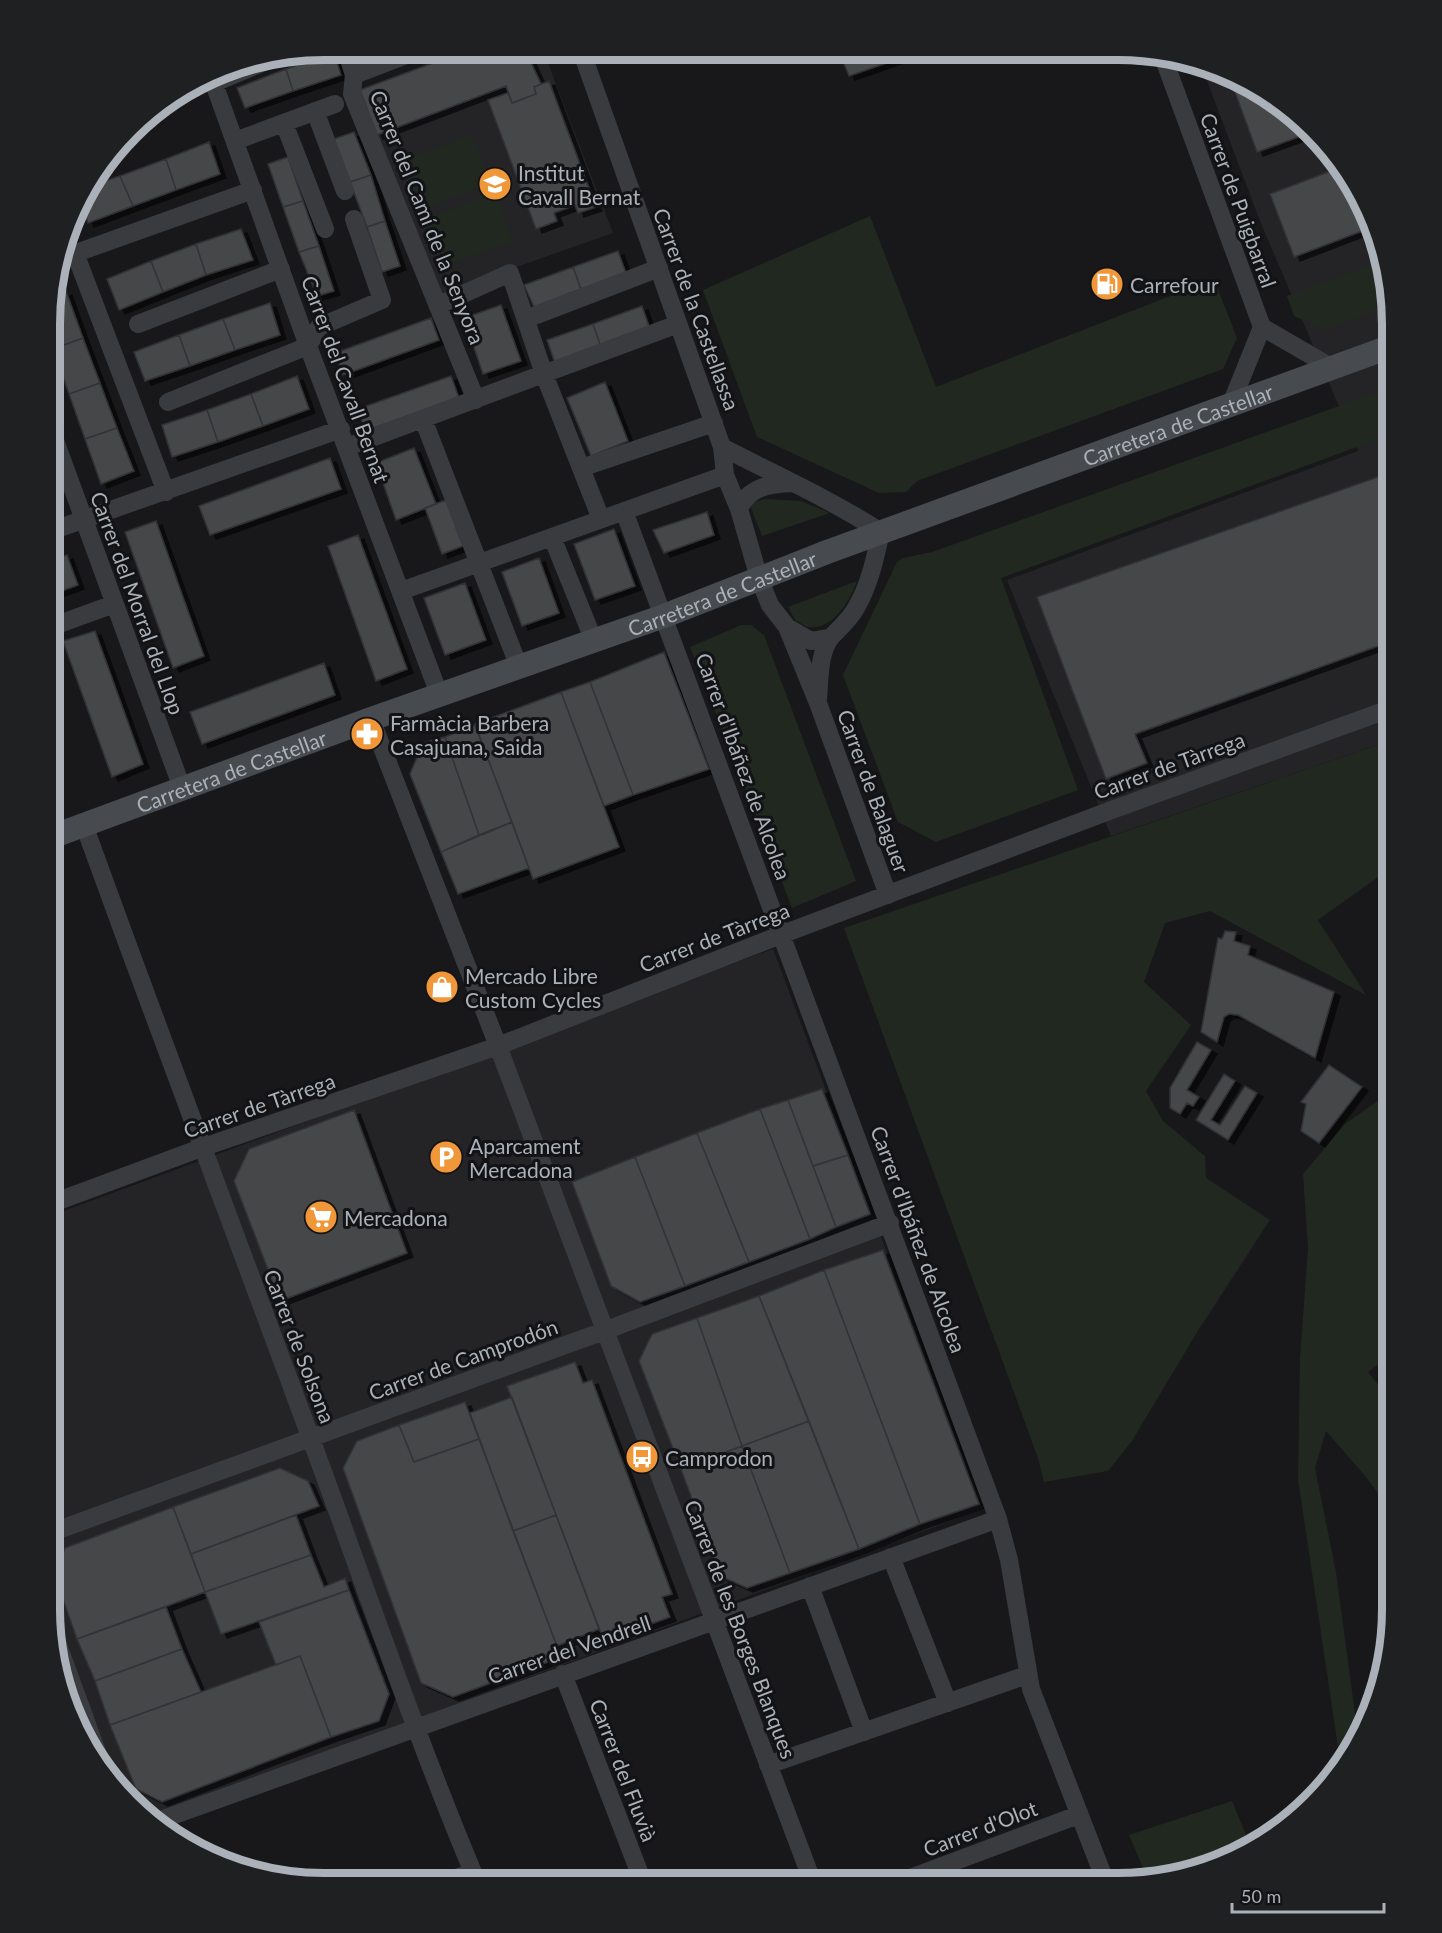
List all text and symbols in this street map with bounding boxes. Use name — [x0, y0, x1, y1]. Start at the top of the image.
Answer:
street label: Carrer del Camí de la Senyora — [366, 86, 490, 348]
street label: Carrer de Puigbarral — [1196, 109, 1282, 291]
place label: Institut Cavall Bernat — [518, 160, 641, 209]
school or university icon: Institut Cavall Bernat — [477, 166, 513, 202]
street label: Carrer de la Castellassa — [649, 205, 745, 413]
fuel station icon: Carrefour — [1089, 266, 1125, 302]
street label: Carrer del Cavall Bernat — [297, 272, 395, 486]
place label: Carrefour — [1130, 272, 1219, 297]
street label: Carretera de Castellar — [1079, 378, 1277, 470]
street label: Carrer del Morral del Llop — [86, 488, 190, 718]
street label: Carretera de Castellar — [624, 545, 820, 640]
street label: Carrer d'Ibáñez de Alcolea — [691, 649, 797, 883]
street label: Carrer de Balaguer — [833, 706, 915, 876]
place label: Farmàcia Barbera Casajuana, Saida — [390, 710, 549, 759]
pharmacy icon: Farmàcia Barbera Casajuana, Saida — [349, 716, 385, 752]
street label: Carretera de Castellar — [133, 724, 330, 817]
street label: Carrer de Tàrrega — [1090, 726, 1248, 804]
street label: Carrer de Tàrrega — [635, 897, 793, 977]
place label: Mercado Libre Custom Cycles — [465, 963, 601, 1012]
shop icon: Mercado Libre Custom Cycles — [424, 969, 460, 1005]
street label: Carrer de Tàrrega — [180, 1067, 338, 1143]
street label: Carrer d'Ibáñez de Alcolea — [866, 1122, 972, 1356]
place label: Aparcament Mercadona — [469, 1133, 581, 1182]
parking icon: Aparcament Mercadona — [428, 1139, 464, 1175]
supermarket icon: Mercadona — [303, 1199, 339, 1235]
place label: Mercadona — [344, 1205, 448, 1230]
street label: Carrer de Solsona — [259, 1266, 341, 1426]
street label: Carrer de Camprodón — [365, 1313, 561, 1405]
bus stop icon: Camprodon — [624, 1439, 660, 1475]
place label: Camprodon — [665, 1445, 773, 1470]
street label: Carrer de les Borges Blanques — [680, 1496, 802, 1762]
street label: Carrer del Vendrell — [484, 1609, 654, 1689]
street label: Carrer del Fluvià — [585, 1695, 663, 1845]
street label: Carrer d'Olot — [920, 1795, 1041, 1861]
scale bar — [1232, 1876, 1384, 1914]
text: 50 m — [1241, 1885, 1281, 1907]

